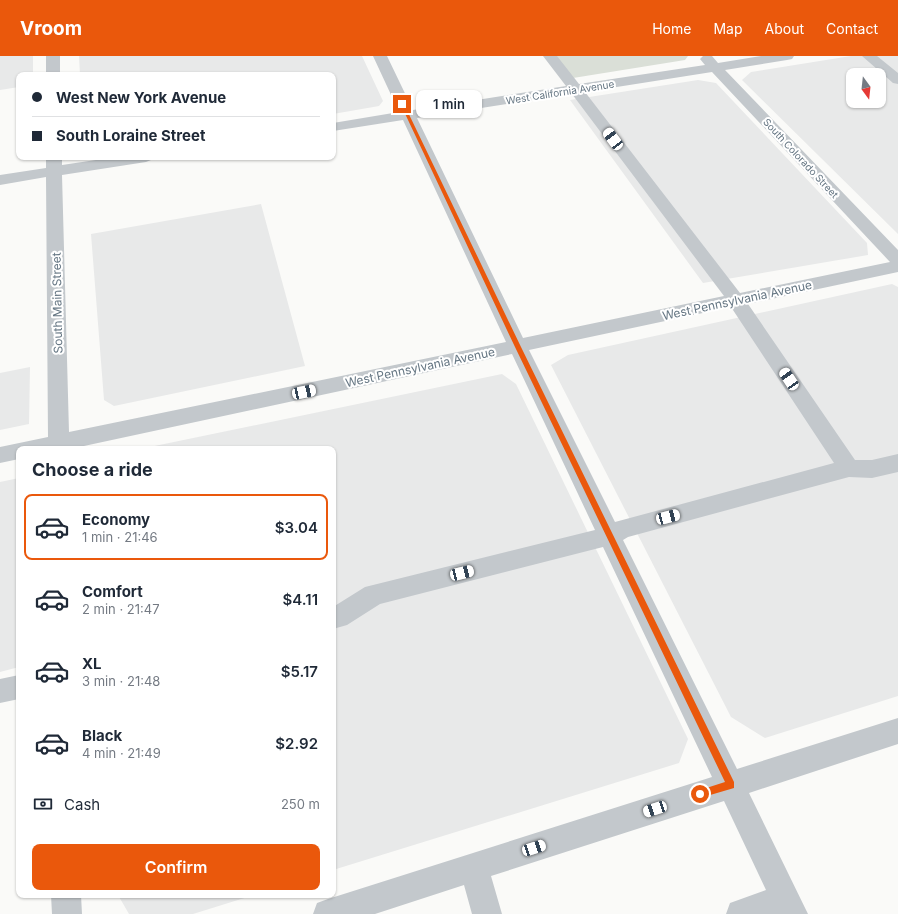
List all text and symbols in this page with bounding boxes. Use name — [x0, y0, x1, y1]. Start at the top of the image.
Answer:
text: Vroom — [20, 17, 82, 40]
text: Home — [652, 20, 691, 37]
text: Map — [713, 20, 743, 37]
text: About — [765, 20, 804, 37]
text: Contact — [826, 20, 878, 37]
north arrow — [846, 68, 886, 108]
map controls — [846, 68, 886, 108]
street label: West California Avenue — [505, 77, 615, 106]
text: West New York Avenue — [56, 88, 226, 107]
callout: 1 min — [416, 90, 482, 118]
route end — [393, 95, 411, 113]
text: 1 min — [433, 96, 465, 112]
street label: South Colorado Street — [761, 116, 842, 201]
text: South Loraine Street — [56, 126, 205, 145]
car — [601, 126, 625, 152]
street label: South Main Street — [49, 252, 65, 354]
street label: West Pennsylvania Avenue — [661, 277, 813, 323]
street label: West Pennsylvania Avenue — [344, 344, 496, 390]
car — [777, 366, 801, 392]
car — [291, 384, 317, 400]
text: Choose a ride — [32, 459, 153, 480]
car — [655, 508, 681, 526]
icon: car — [34, 509, 70, 545]
text: Economy — [82, 510, 150, 529]
text: $3.04 — [275, 518, 318, 537]
text: 1 min · 21:46 — [82, 529, 158, 545]
car — [449, 564, 475, 582]
icon: car — [34, 581, 70, 617]
text: Comfort — [82, 582, 143, 601]
text: $4.11 — [283, 590, 318, 609]
text: 2 min · 21:47 — [82, 601, 160, 617]
icon: car — [34, 653, 70, 689]
text: XL — [82, 654, 102, 673]
text: $5.17 — [281, 662, 318, 681]
text: 3 min · 21:48 — [82, 673, 160, 689]
icon: car — [34, 725, 70, 761]
text: Black — [82, 726, 122, 745]
text: $2.92 — [275, 734, 318, 753]
text: 4 min · 21:49 — [82, 745, 161, 761]
route start — [691, 785, 709, 803]
icon: cash — [32, 793, 54, 815]
text: Cash — [64, 795, 100, 814]
text: 250 m — [281, 796, 320, 812]
car — [642, 800, 668, 818]
car — [521, 839, 547, 857]
button: Confirm — [32, 844, 320, 890]

